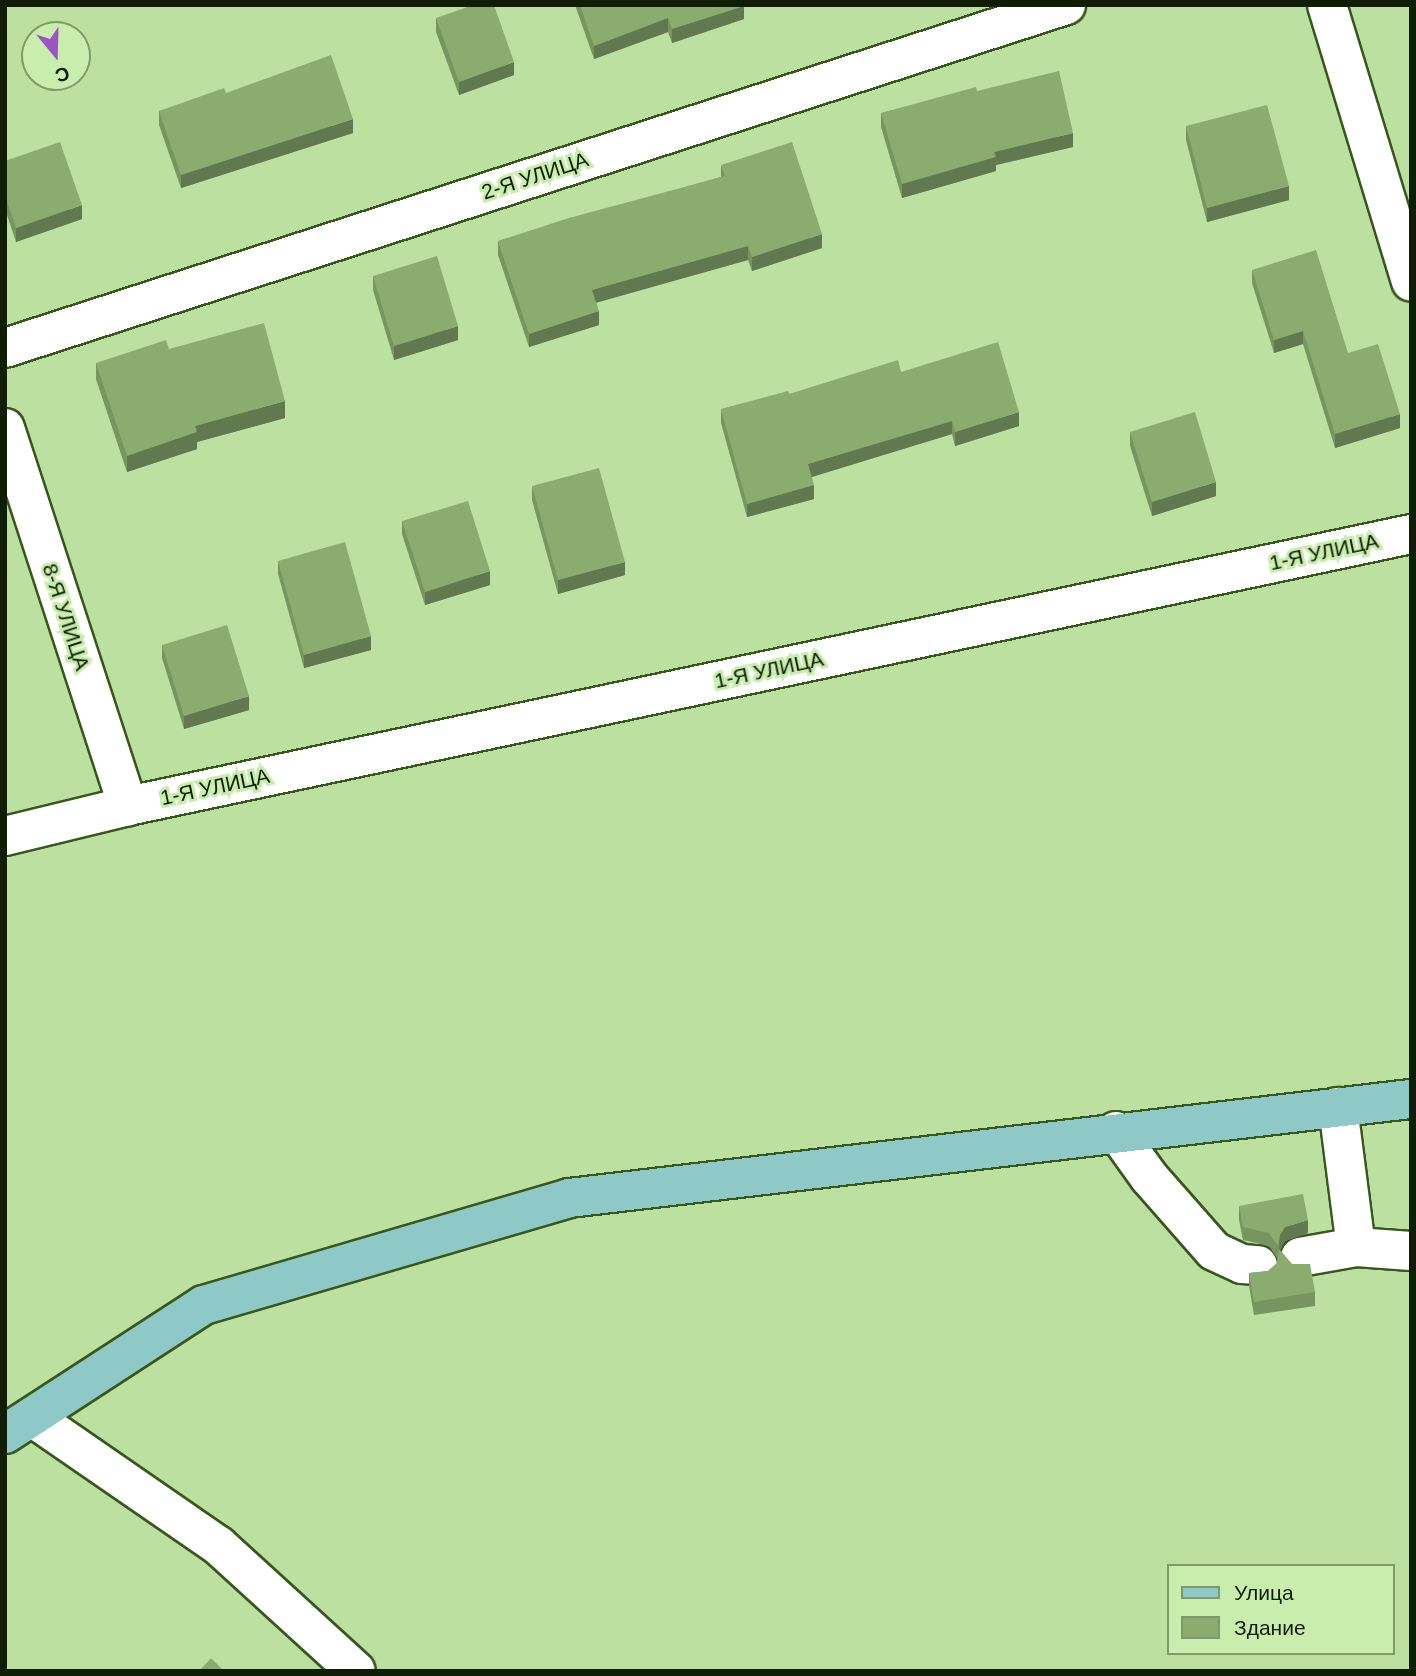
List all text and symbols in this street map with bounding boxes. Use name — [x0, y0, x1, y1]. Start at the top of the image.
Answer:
north arrow — [21, 21, 91, 91]
text: С — [52, 62, 72, 87]
street label: 2-Я УЛИЦА — [478, 147, 592, 205]
street label: 1-Я УЛИЦА — [1267, 528, 1381, 576]
street label: 8-Я УЛИЦА — [37, 560, 95, 674]
street label: 1-Я УЛИЦА — [712, 646, 826, 694]
street label: 1-Я УЛИЦА — [158, 763, 272, 811]
legend — [1168, 1564, 1395, 1655]
text: Улица — [1234, 1581, 1294, 1604]
text: Здание — [1234, 1616, 1306, 1639]

